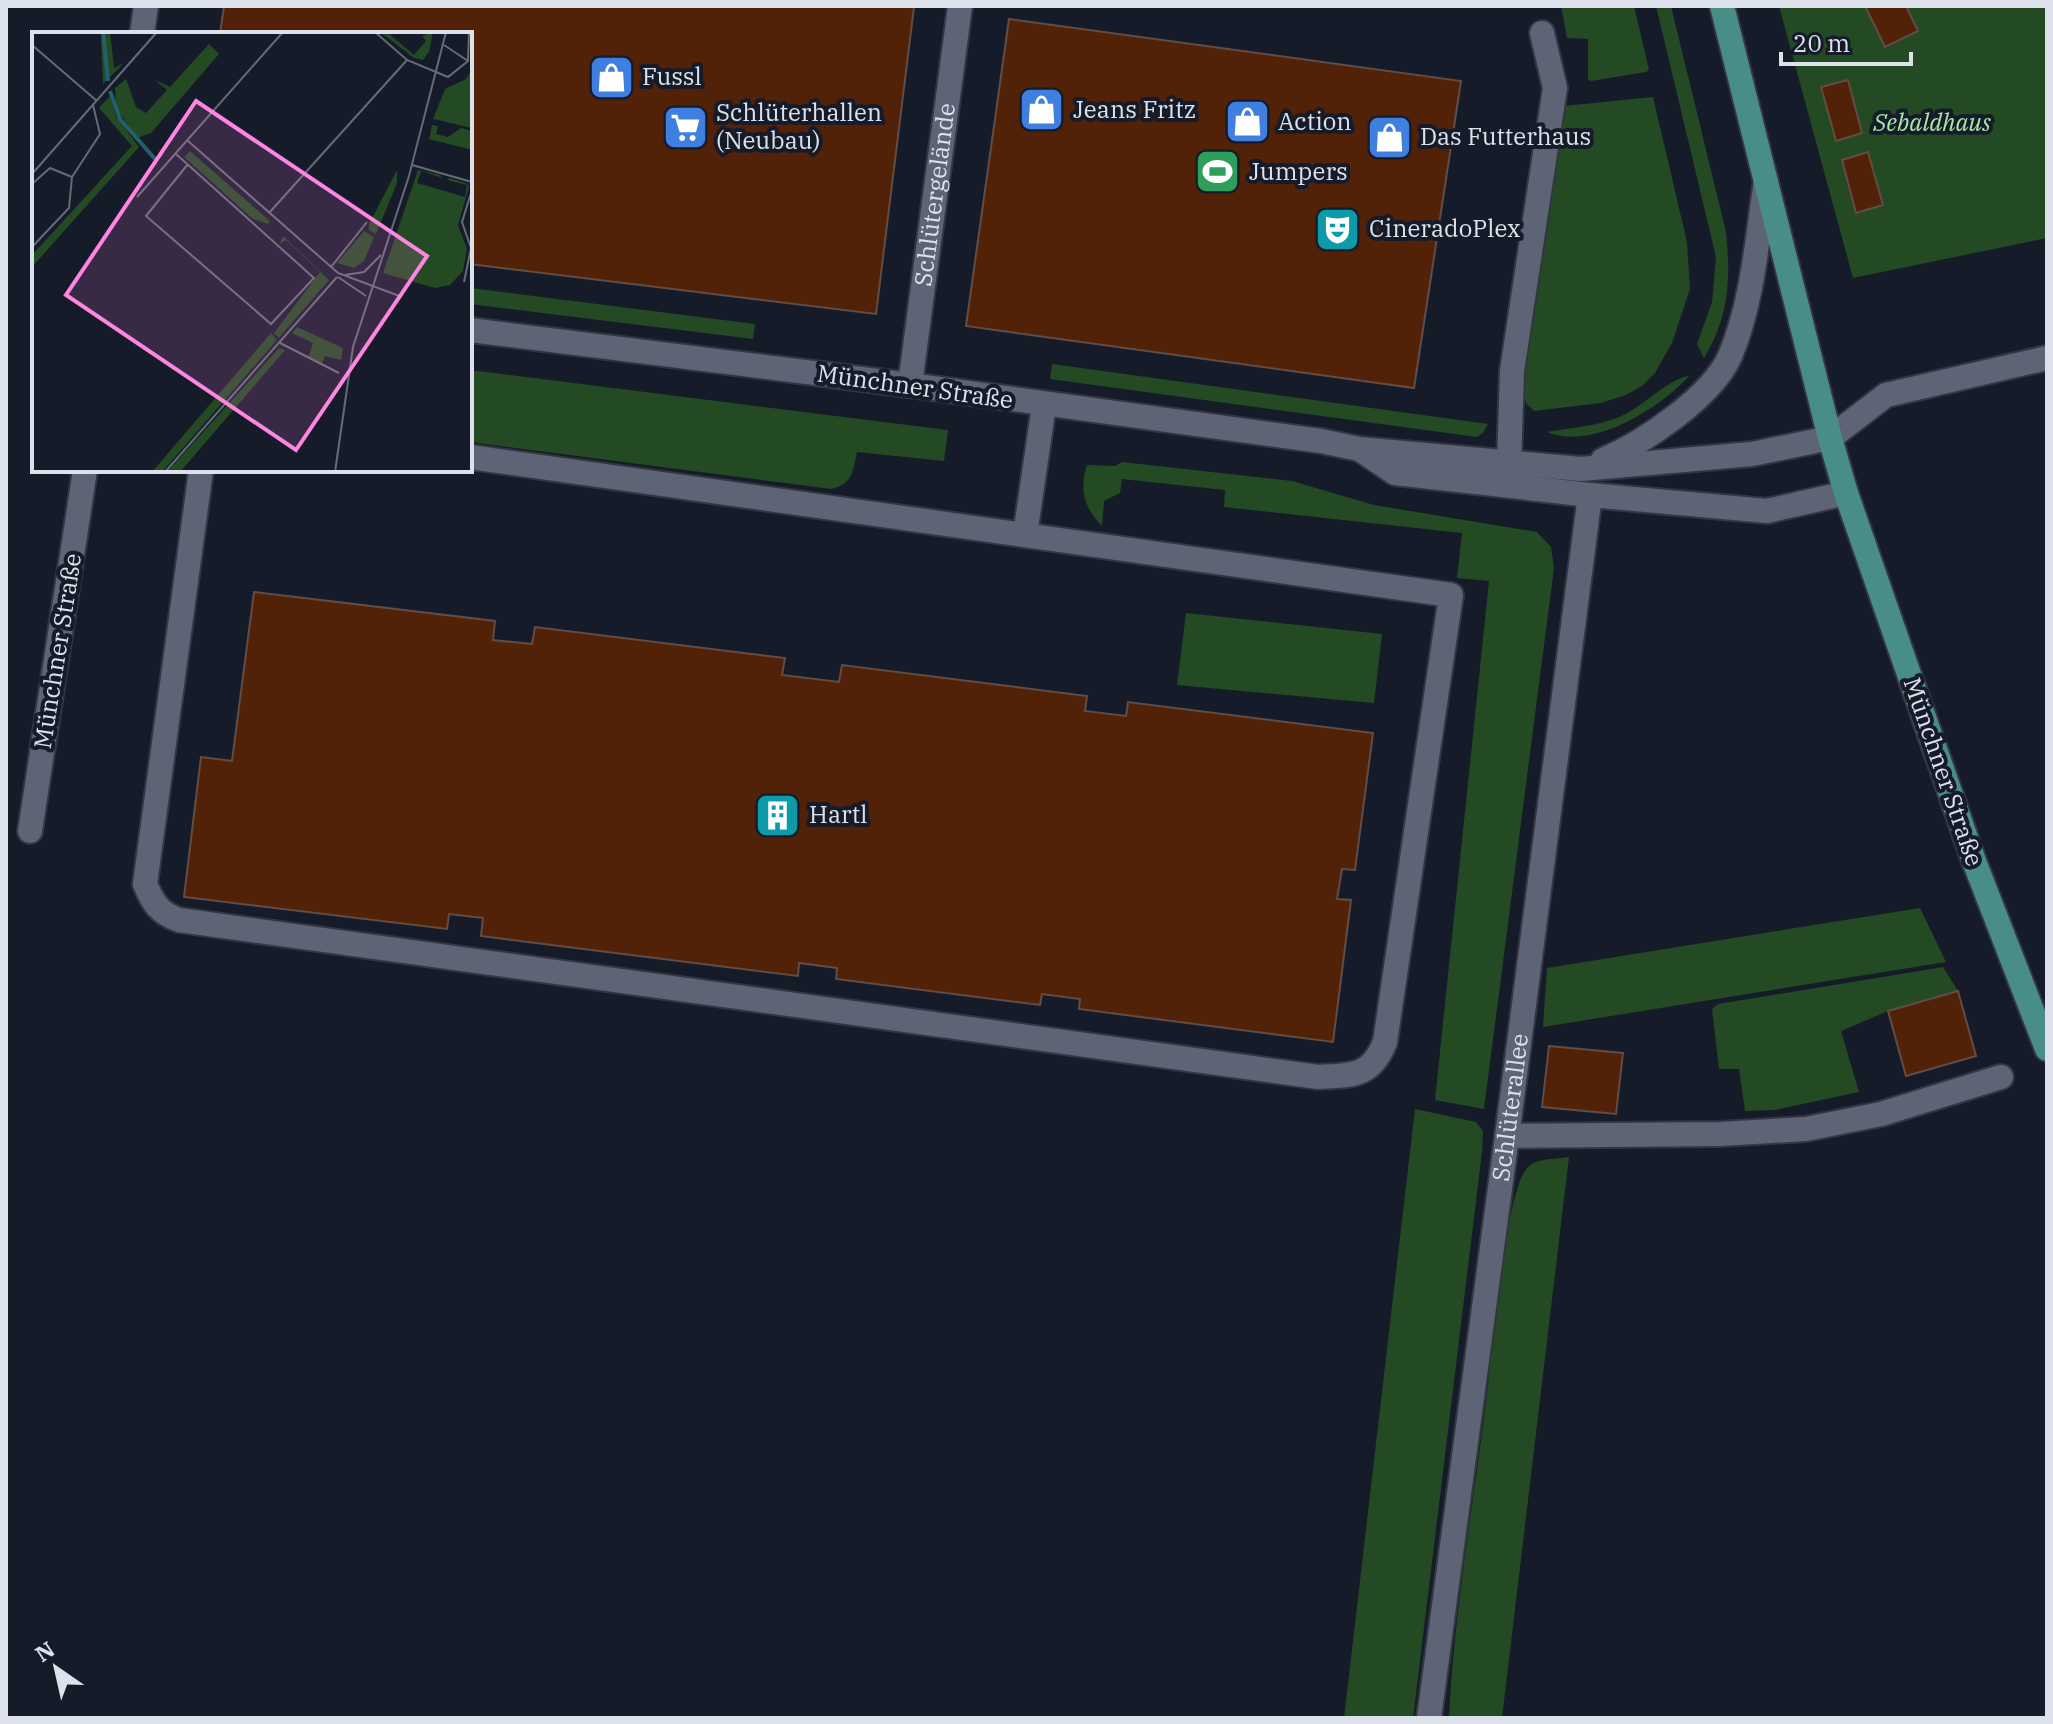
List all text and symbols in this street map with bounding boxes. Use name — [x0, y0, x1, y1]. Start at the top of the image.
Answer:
scale bar — [1781, 16, 1911, 66]
text: 20 m — [1793, 27, 1850, 59]
inset map — [32, 32, 472, 472]
shop icon: Fussl — [587, 53, 635, 101]
place label: Fussl — [642, 60, 702, 92]
shop icon: Jeans Fritz — [1018, 86, 1066, 134]
place label: Jeans Fritz — [1073, 93, 1196, 125]
place label: Schlüterhallen (Neubau) — [716, 96, 882, 156]
shop icon: Action — [1223, 98, 1271, 146]
street label: Schlütergelände — [906, 101, 962, 288]
supermarket icon: Schlüterhallen (Neubau) — [661, 103, 709, 151]
place label: Action — [1278, 105, 1352, 137]
park label: Sebaldhaus — [1872, 106, 1991, 138]
shop icon: Das Futterhaus — [1365, 113, 1413, 161]
place label: Das Futterhaus — [1420, 120, 1591, 152]
sports icon: Jumpers — [1194, 148, 1242, 196]
place label: Jumpers — [1249, 155, 1348, 187]
theatre icon: CineradoPlex — [1314, 205, 1362, 253]
place label: CineradoPlex — [1369, 212, 1521, 244]
street label: Münchner Straße — [815, 356, 1015, 416]
street label: Münchner Straße — [26, 551, 88, 751]
street label: Münchner Straße — [1897, 673, 1991, 870]
building icon: Hartl — [754, 791, 802, 839]
place label: Hartl — [809, 798, 868, 830]
street label: Schlüterallee — [1484, 1031, 1535, 1183]
north arrow — [16, 1628, 96, 1708]
text: N — [29, 1634, 60, 1668]

